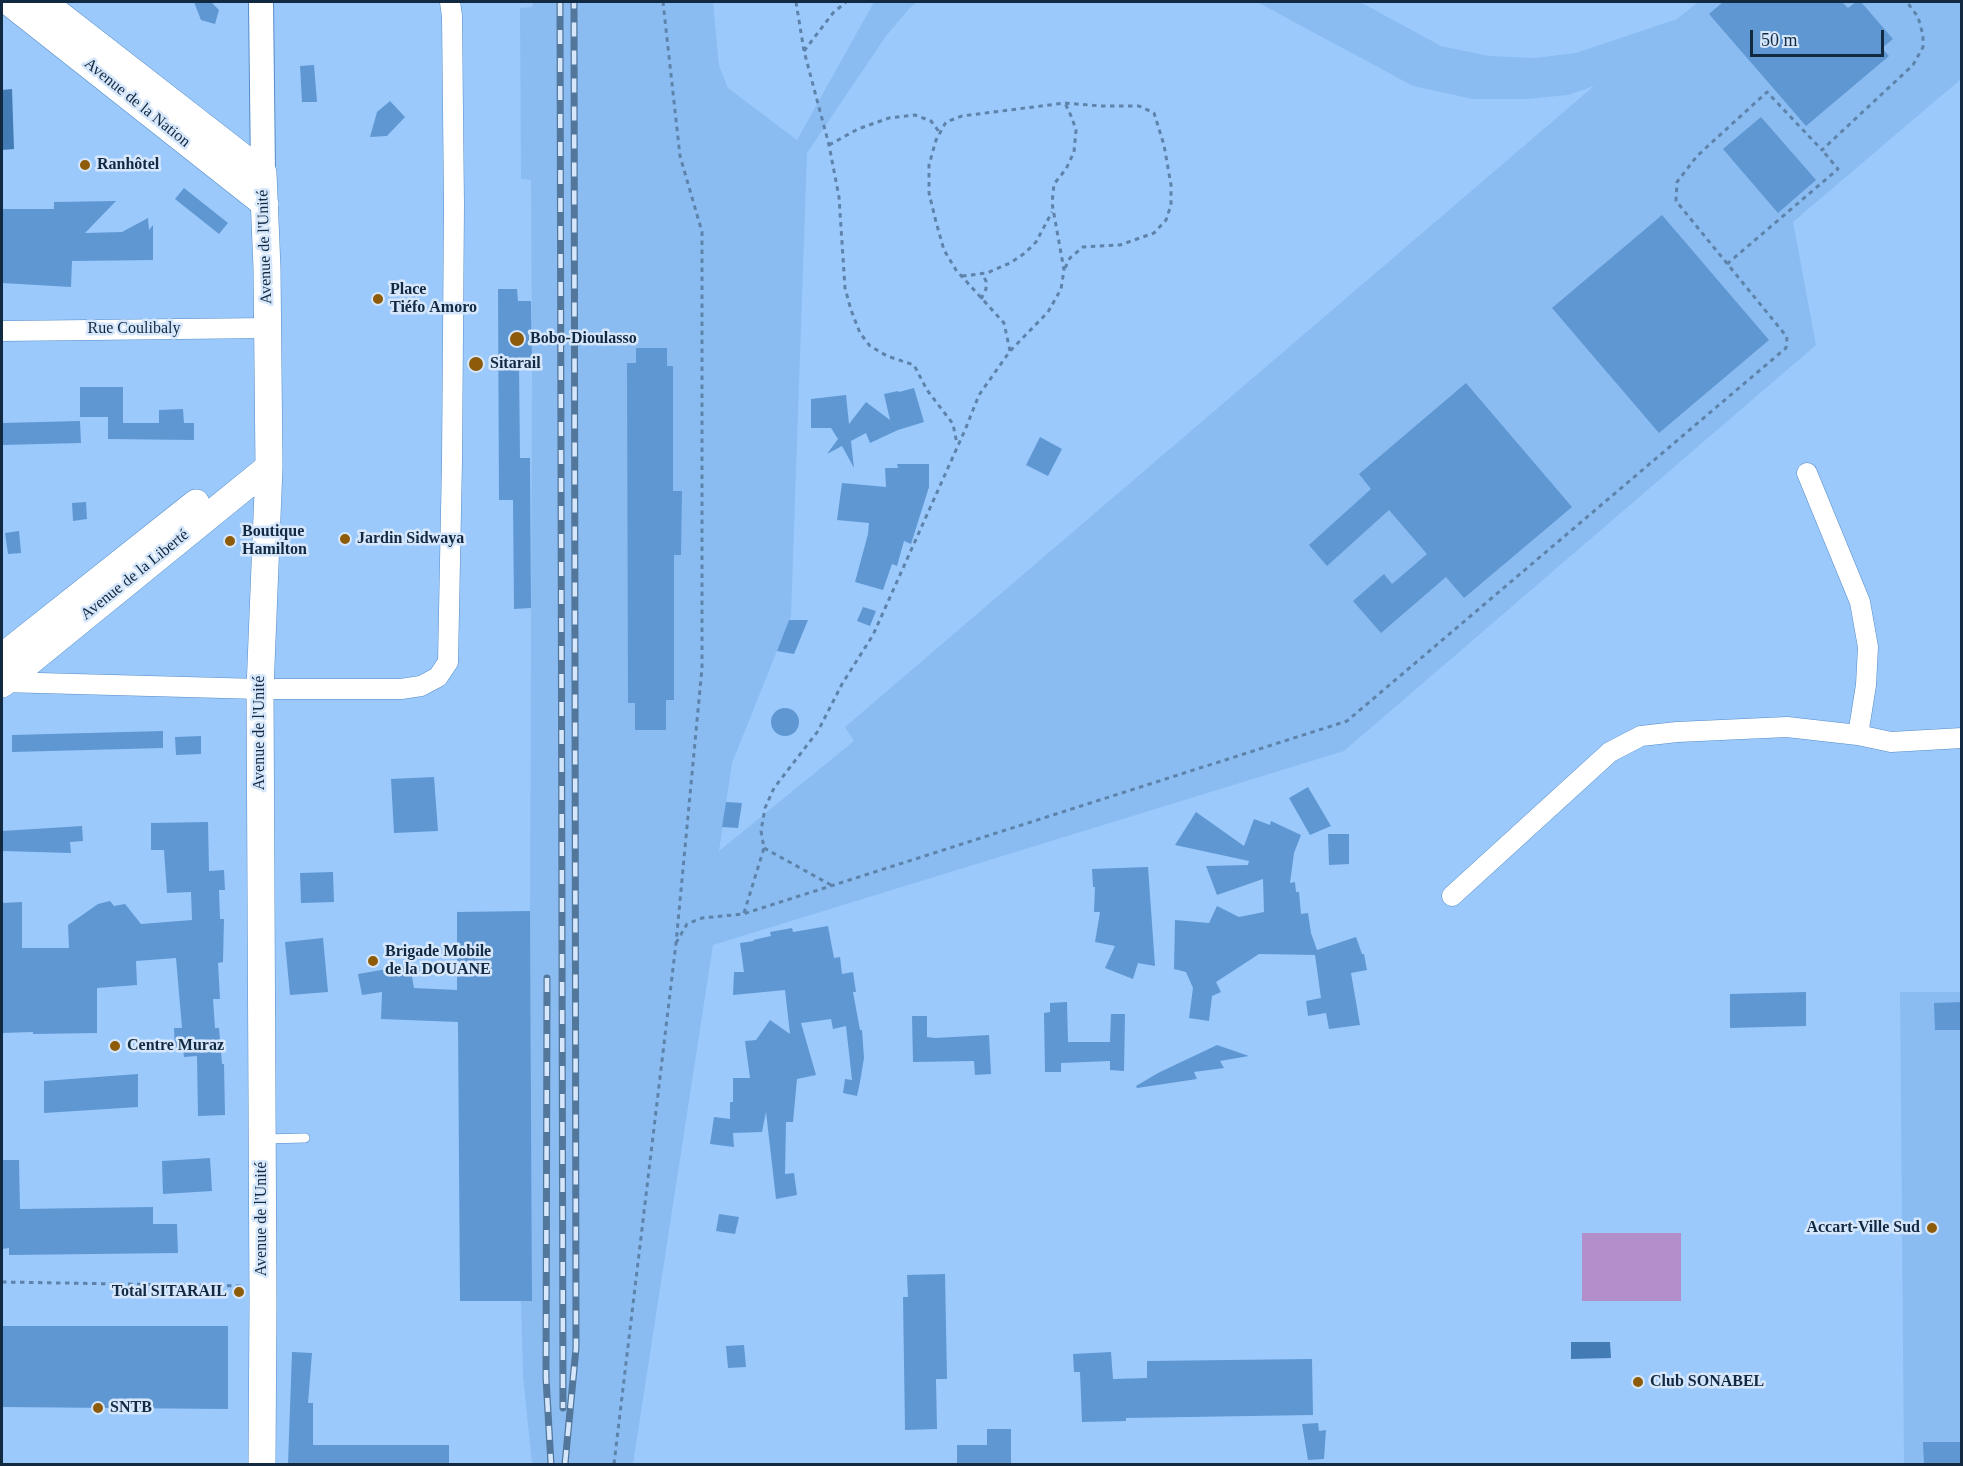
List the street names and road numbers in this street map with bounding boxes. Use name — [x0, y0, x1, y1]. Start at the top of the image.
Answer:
street label: Avenue de la Nation — [80, 54, 194, 152]
street label: Avenue de l'Unité — [253, 189, 277, 305]
street label: Rue Coulibaly — [88, 319, 180, 339]
street label: Avenue de la Liberté — [77, 526, 193, 624]
street label: Avenue de l'Unité — [250, 676, 270, 790]
street label: Avenue de l'Unité — [252, 1162, 272, 1276]

